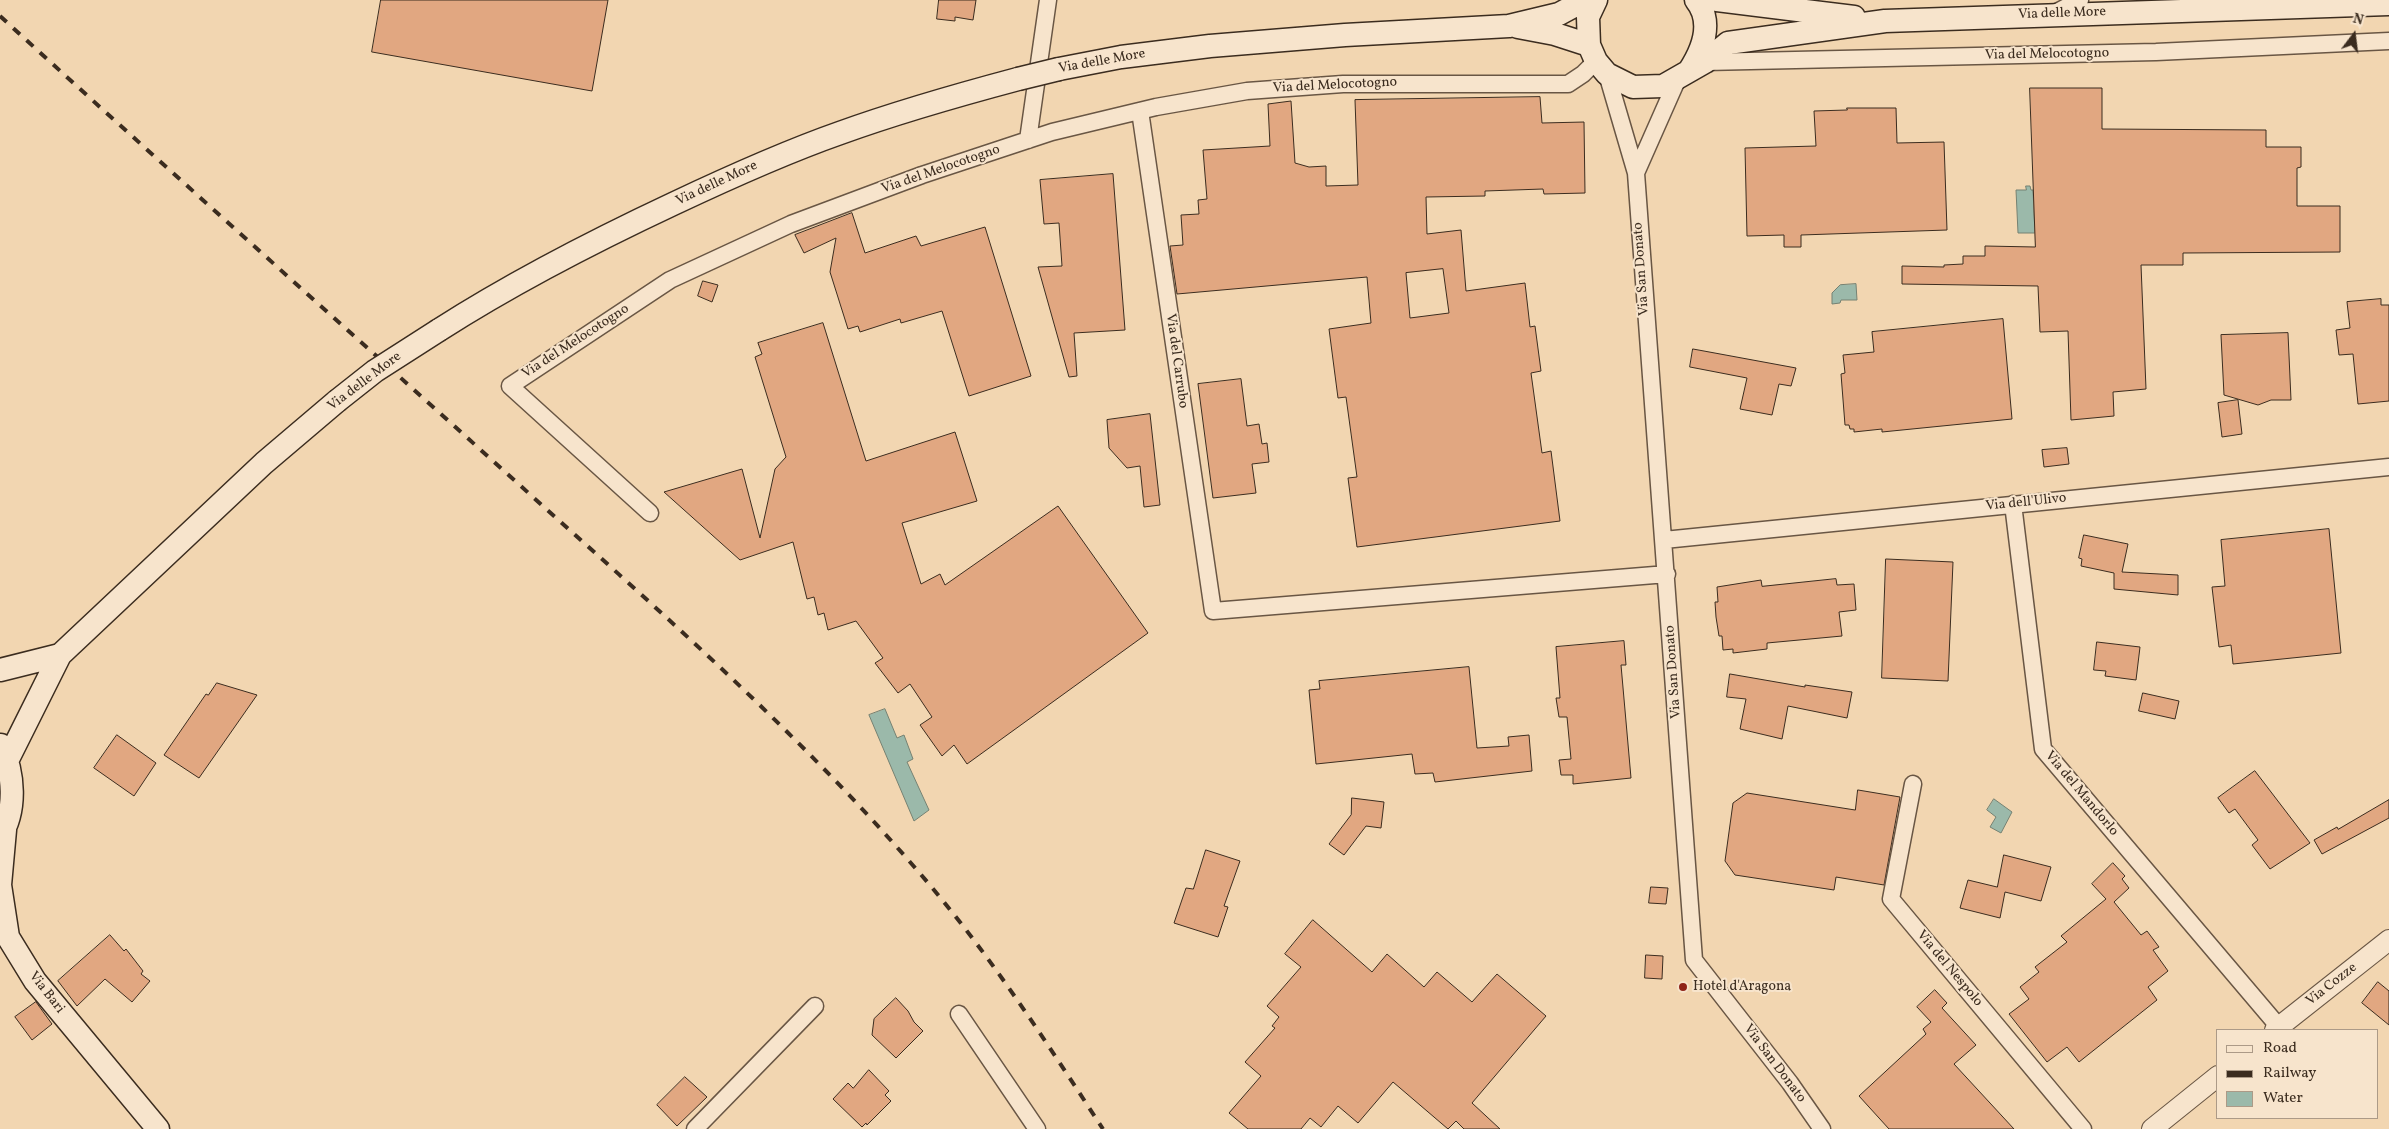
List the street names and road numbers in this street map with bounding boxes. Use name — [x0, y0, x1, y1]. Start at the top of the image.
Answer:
street label: Via delle More — [2018, 4, 2106, 24]
street label: Via delle More — [1057, 46, 1147, 78]
street label: Via del Melocotogno — [1985, 46, 2109, 64]
street label: Via del Melocotogno — [1272, 74, 1398, 98]
street label: Via del Melocotogno — [879, 142, 1003, 198]
street label: Via delle More — [674, 158, 760, 210]
street label: Via San Donato — [1630, 222, 1654, 316]
street label: Via del Melocotogno — [519, 301, 633, 383]
street label: Via del Carrubo — [1161, 313, 1191, 409]
street label: Via delle More — [325, 349, 405, 415]
street label: Via dell'Ulivo — [1985, 490, 2067, 516]
street label: Via San Donato — [1662, 625, 1686, 719]
street label: Via del Mandorlo — [2041, 748, 2121, 840]
street label: Via del Nespolo — [1912, 927, 1986, 1011]
street label: Via Cozze — [2303, 960, 2361, 1010]
street label: Via Bari — [24, 969, 68, 1017]
street label: Via San Donato — [1739, 1022, 1809, 1106]

